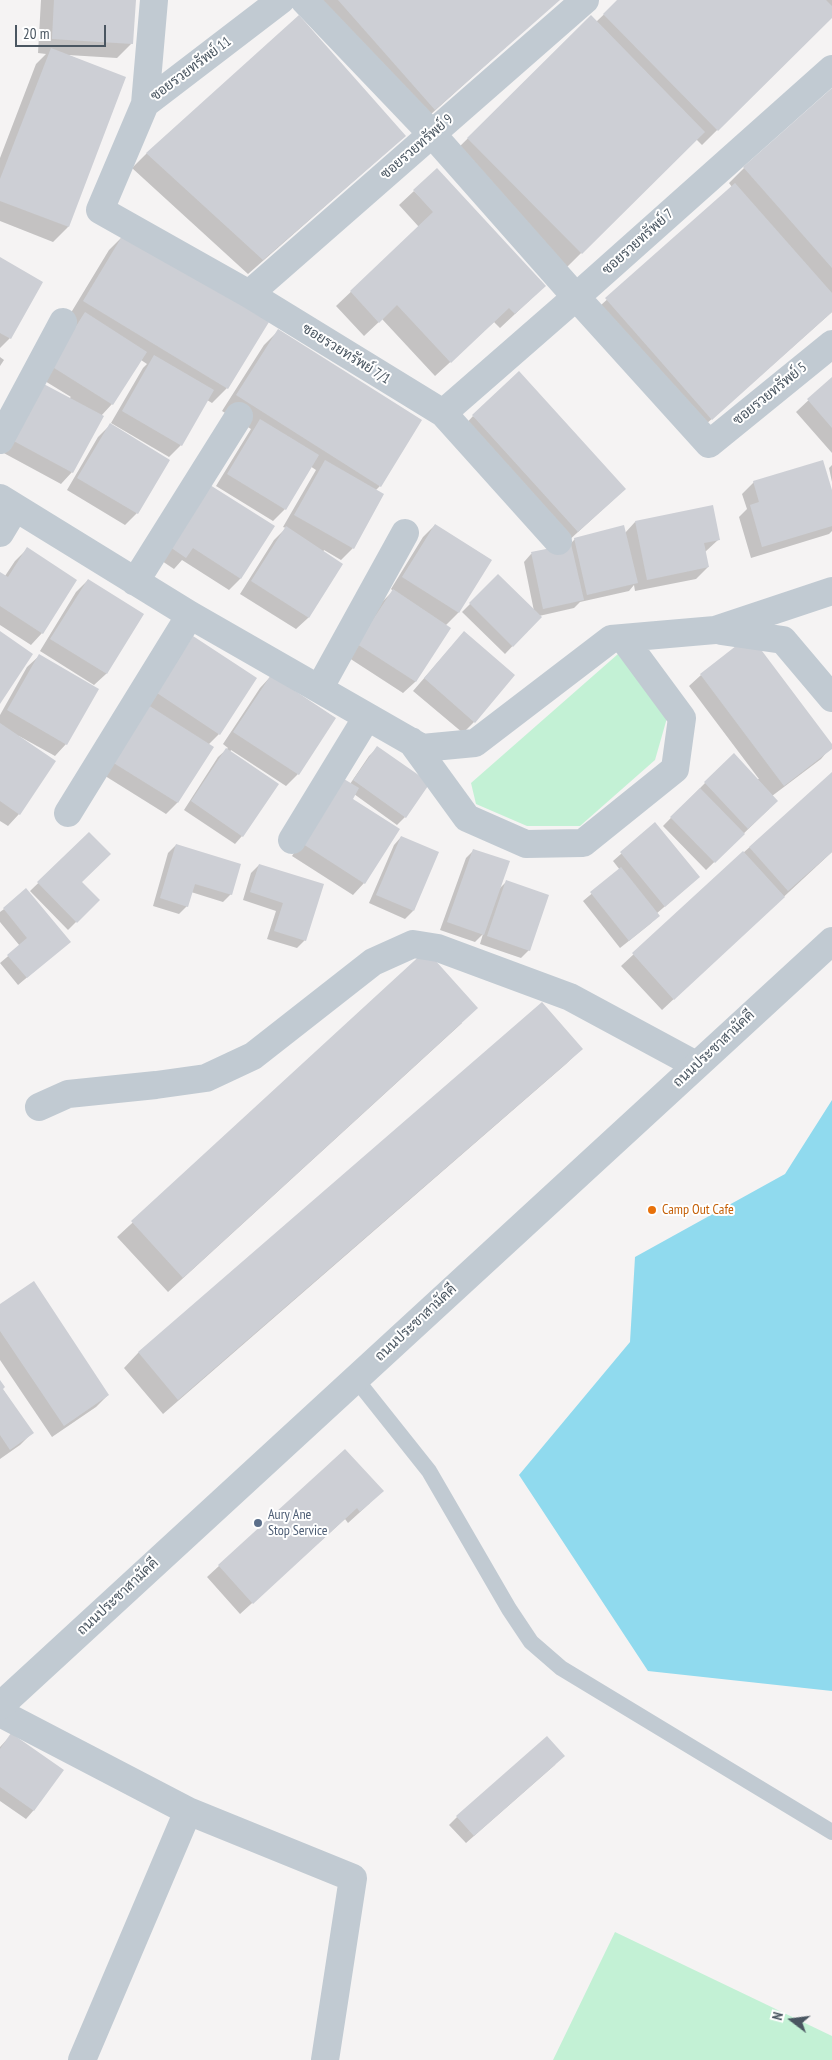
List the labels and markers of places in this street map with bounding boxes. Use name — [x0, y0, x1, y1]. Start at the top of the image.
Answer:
place label: Camp Out Cafe — [662, 1202, 734, 1218]
marker: Camp Out Cafe — [646, 1204, 658, 1216]
place label: Aury Ane Stop Service — [268, 1507, 327, 1540]
marker: Aury Ane Stop Service — [252, 1517, 264, 1529]

